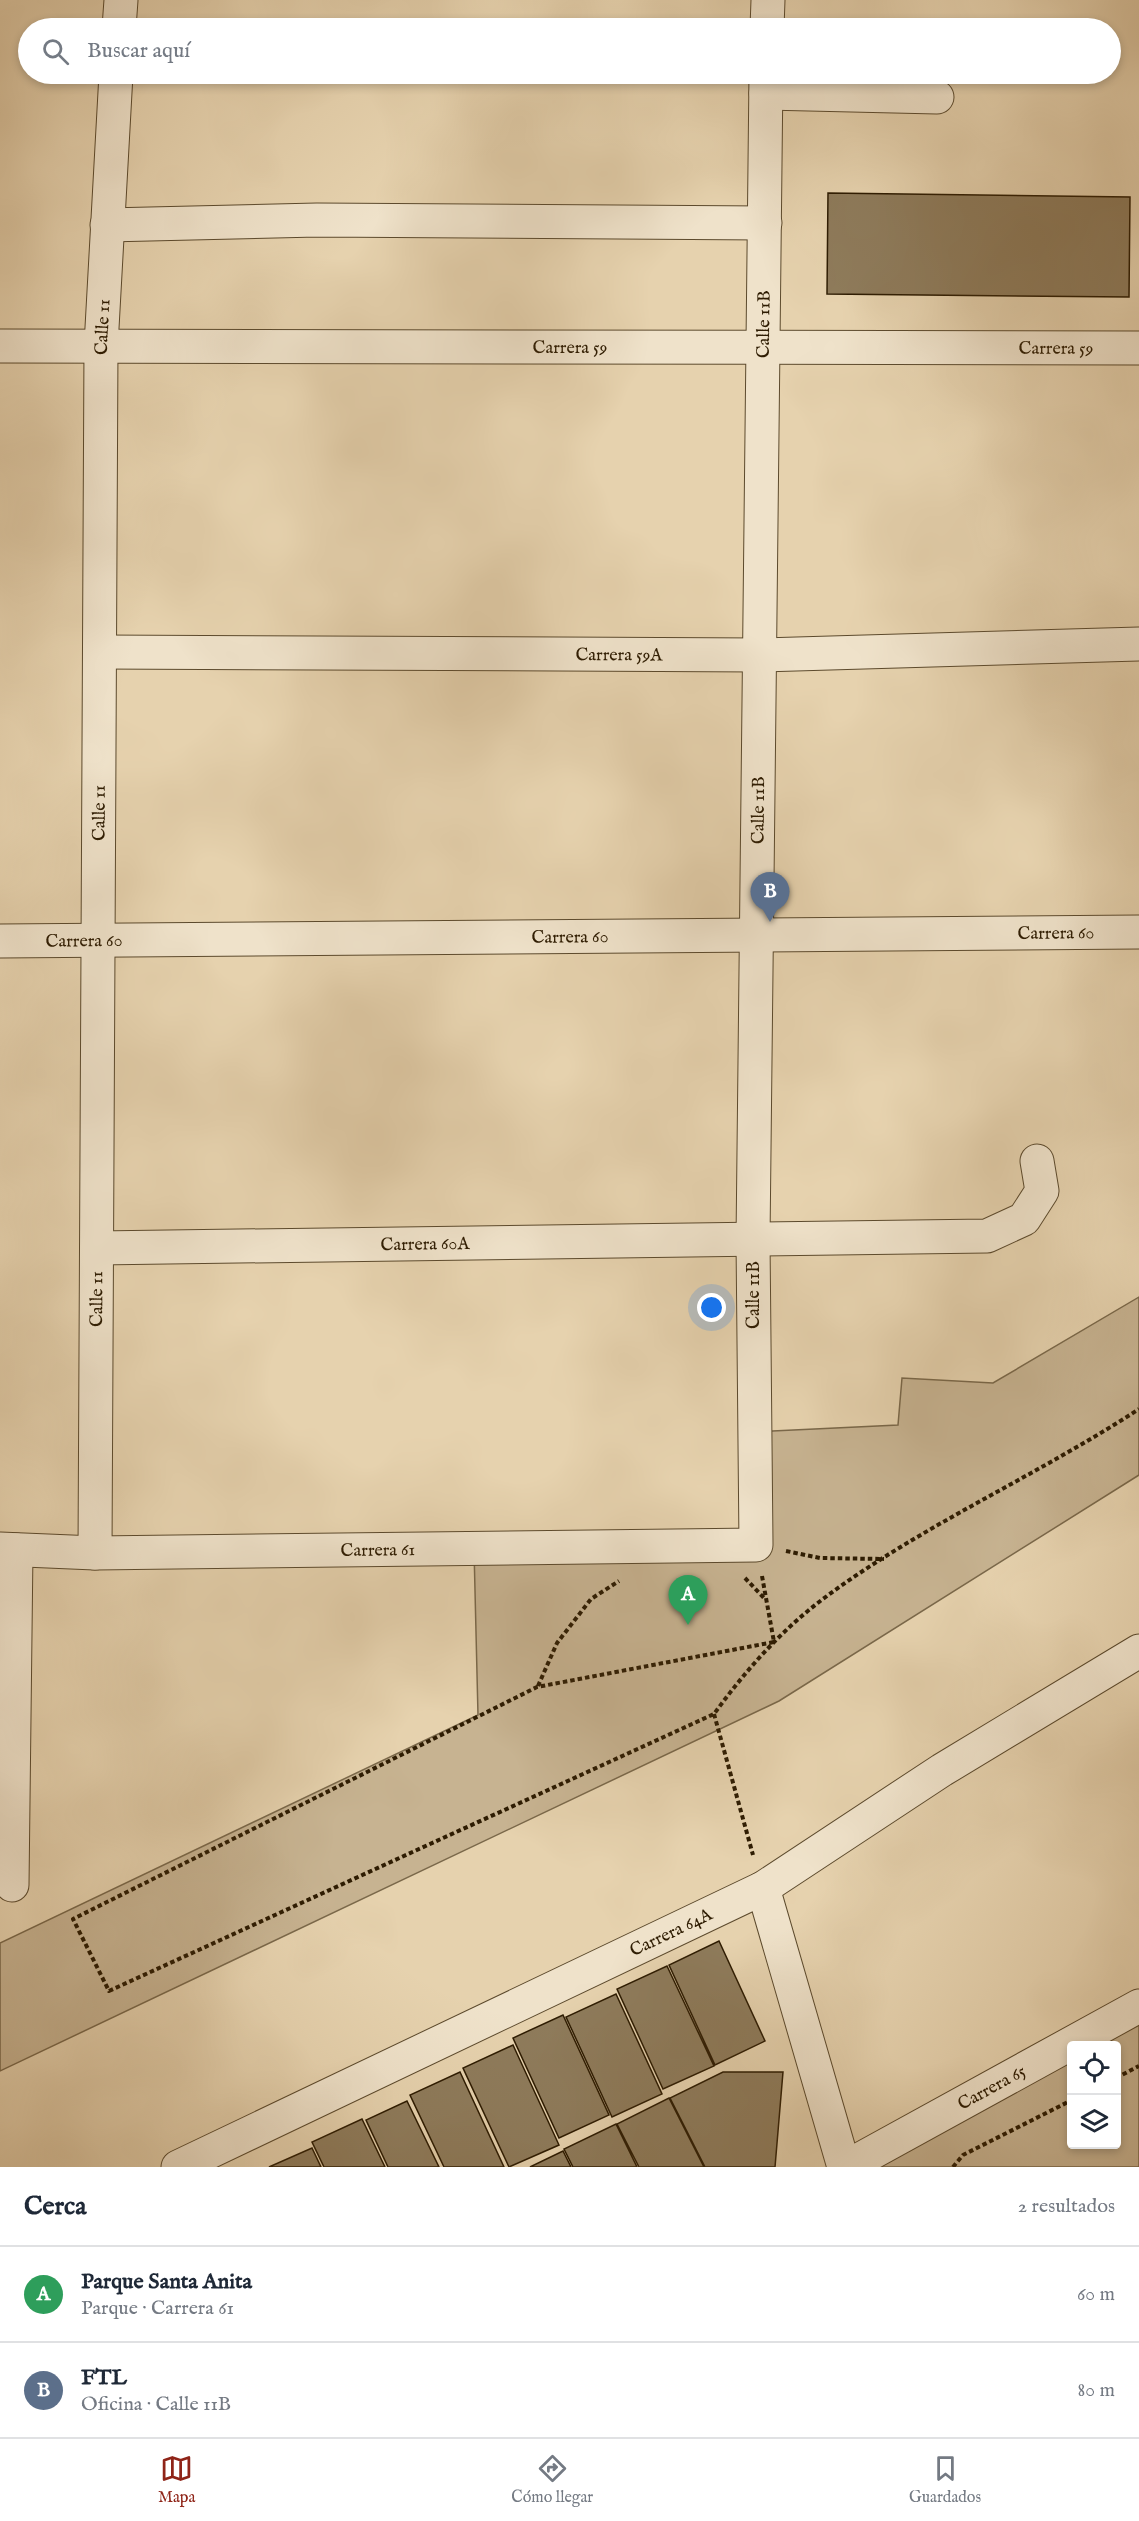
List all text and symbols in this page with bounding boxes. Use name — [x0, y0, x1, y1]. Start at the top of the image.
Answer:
search box — [18, 18, 1121, 84]
icon: search — [39, 35, 72, 68]
text: Buscar aquí — [87, 37, 190, 65]
street label: Calle 11B — [753, 290, 777, 358]
street label: Calle 11 — [91, 298, 117, 355]
street label: Carrera 59 — [533, 337, 607, 360]
street label: Carrera 59 — [1019, 338, 1093, 361]
street label: Carrera 59A — [575, 644, 663, 668]
street label: Calle 11B — [747, 776, 771, 844]
street label: Calle 11 — [89, 785, 112, 841]
pin: B — [750, 872, 790, 922]
street label: Carrera 60 — [1017, 922, 1095, 946]
street label: Carrera 60 — [531, 926, 609, 950]
street label: Carrera 60 — [45, 930, 123, 954]
street label: Carrera 60A — [380, 1233, 471, 1257]
street label: Calle 11B — [743, 1261, 766, 1329]
street label: Calle 11 — [86, 1271, 109, 1327]
your location — [697, 1293, 726, 1322]
street label: Carrera 61 — [340, 1539, 415, 1563]
pin: A — [668, 1576, 708, 1625]
street label: Carrera 64A — [626, 1903, 717, 1963]
map controls — [1067, 2041, 1121, 2149]
button: locate — [1067, 2041, 1121, 2095]
street label: Carrera 65 — [954, 2060, 1031, 2116]
button: layers — [1067, 2095, 1121, 2149]
text: Cerca — [24, 2190, 86, 2223]
text: 2 resultados — [1018, 2194, 1115, 2219]
text: Parque Santa Anita — [81, 2268, 252, 2296]
text: A — [37, 2282, 50, 2307]
text: 60 m — [1077, 2282, 1115, 2307]
text: Parque · Carrera 61 — [81, 2296, 234, 2321]
text: FTL — [81, 2364, 127, 2392]
text: B — [37, 2378, 50, 2403]
text: 80 m — [1078, 2378, 1115, 2403]
text: Oficina · Calle 11B — [81, 2392, 231, 2417]
tab: Mapa — [158, 2452, 195, 2508]
tab: Cómo llegar — [511, 2452, 593, 2508]
tab: Guardados — [909, 2452, 981, 2508]

